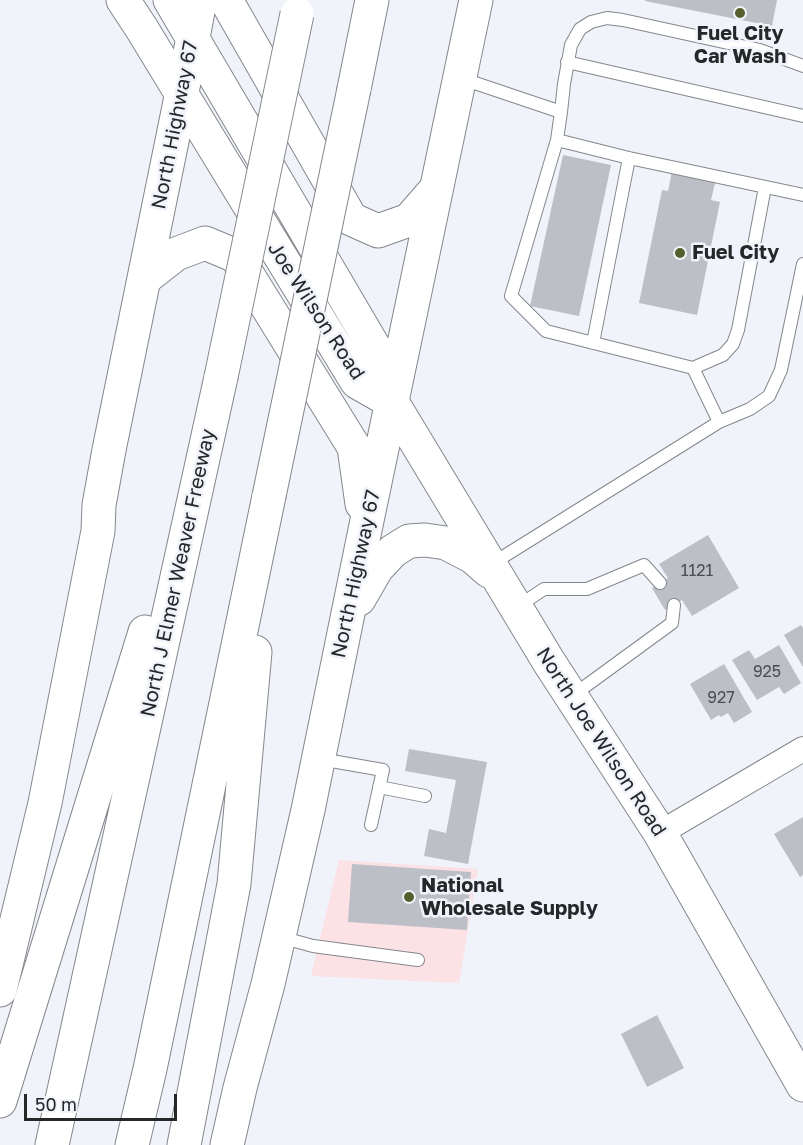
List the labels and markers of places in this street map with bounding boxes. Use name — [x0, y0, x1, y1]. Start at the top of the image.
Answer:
marker: Fuel City Car Wash — [733, 6, 747, 20]
place label: Fuel City Car Wash — [694, 22, 786, 69]
place label: Fuel City — [692, 241, 779, 265]
marker: Fuel City — [673, 246, 687, 260]
place label: National Wholesale Supply — [421, 874, 598, 921]
marker: National Wholesale Supply — [402, 890, 416, 904]

